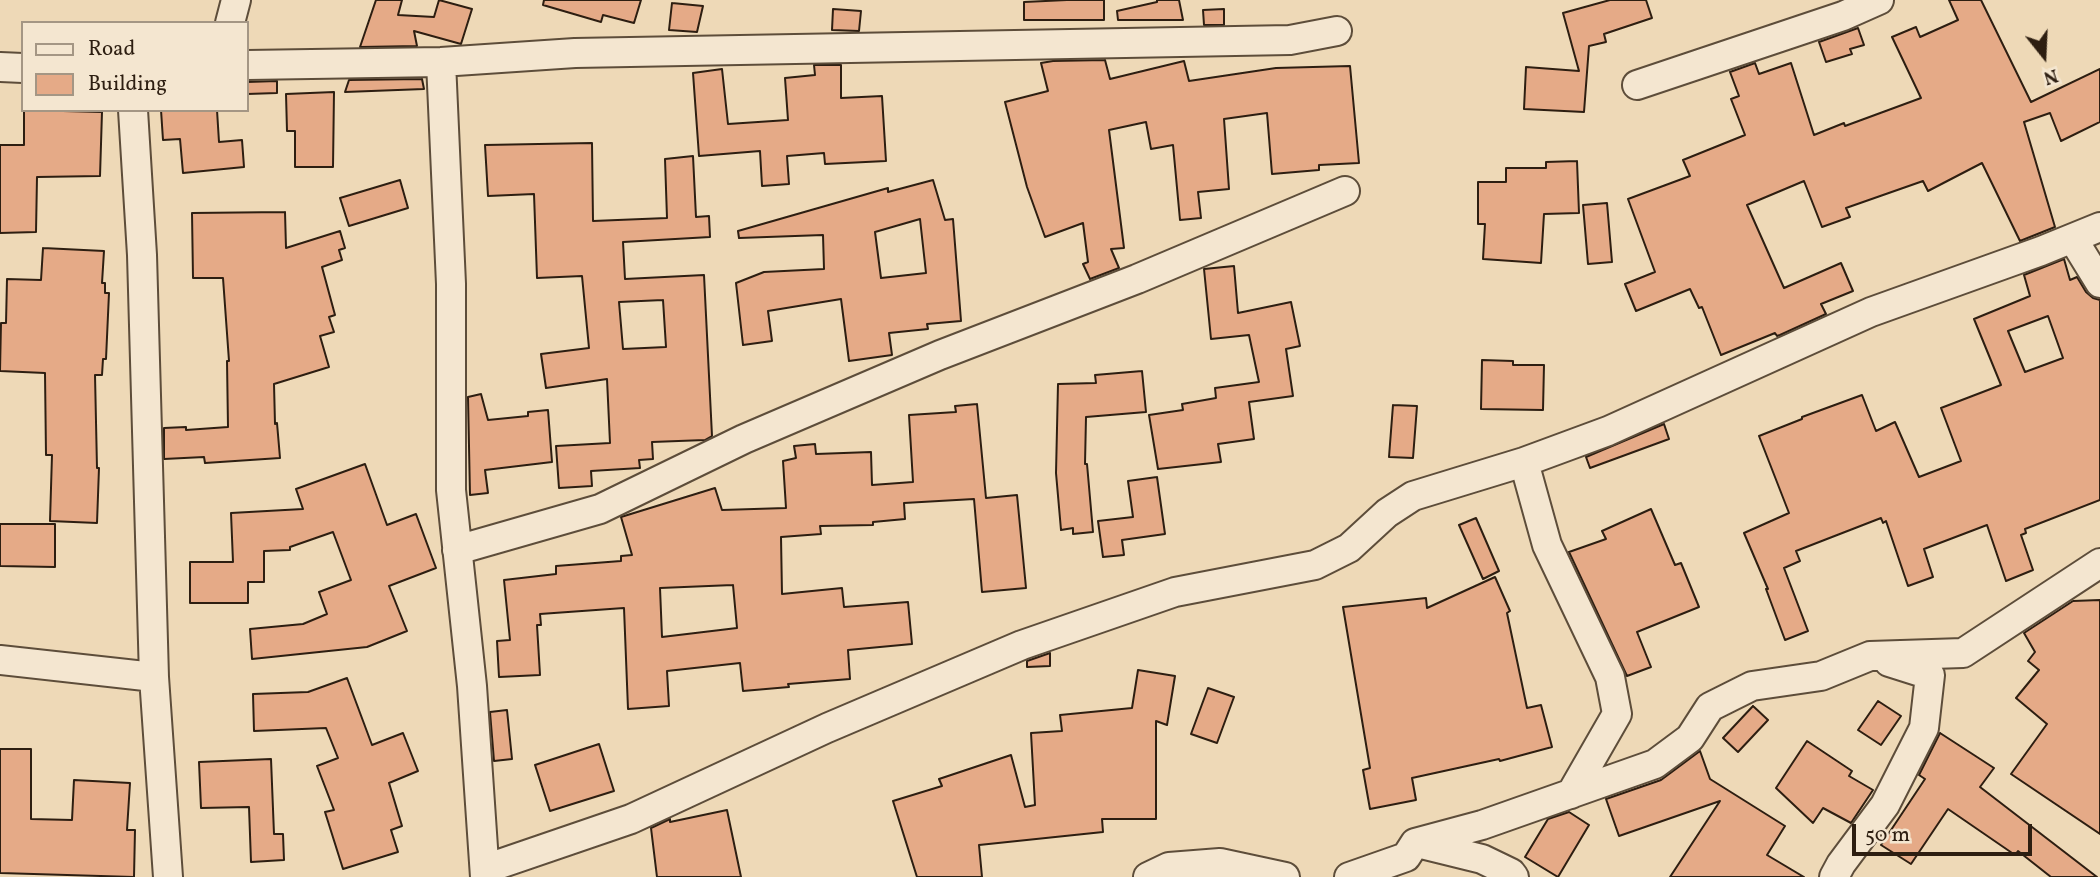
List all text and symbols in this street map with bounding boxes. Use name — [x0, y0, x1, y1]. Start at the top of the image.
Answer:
legend — [21, 21, 248, 112]
north arrow — [2009, 21, 2079, 91]
text: Road — [88, 35, 135, 64]
text: N — [2040, 61, 2061, 90]
text: Building — [88, 70, 167, 99]
scale bar — [1855, 810, 2035, 854]
text: 50 m — [1865, 821, 1910, 850]

